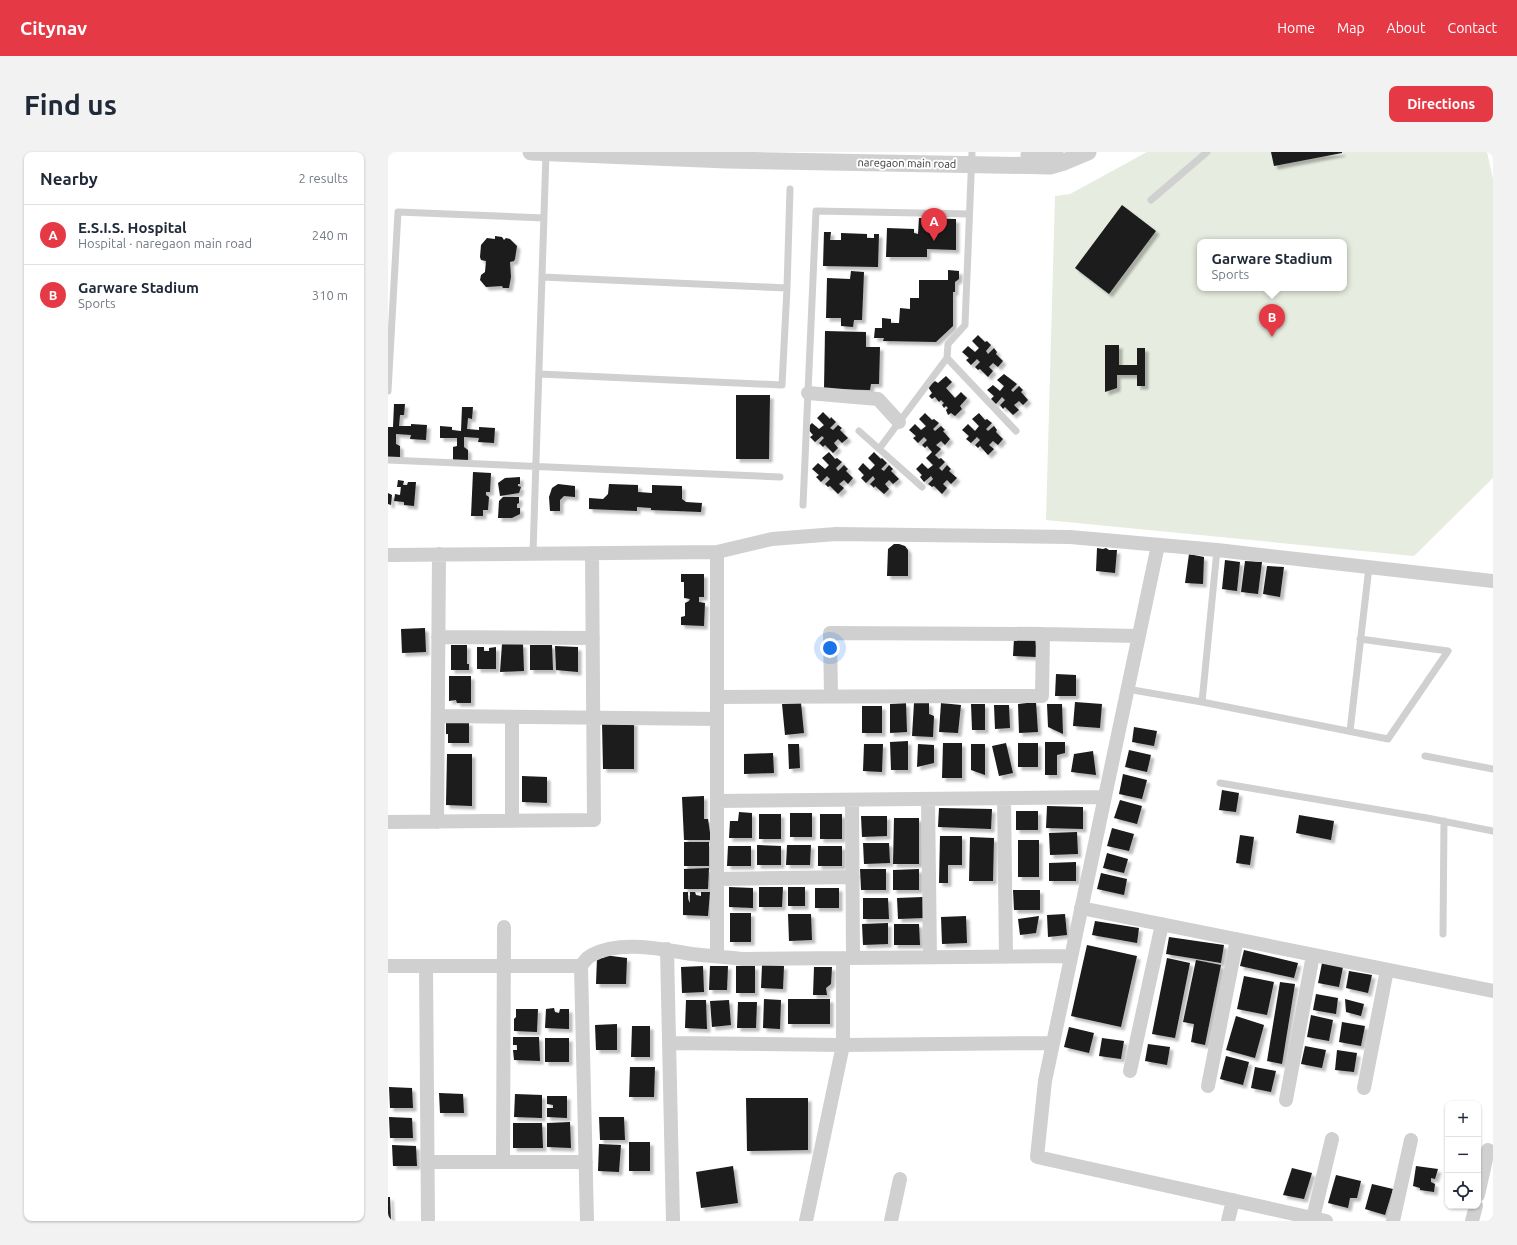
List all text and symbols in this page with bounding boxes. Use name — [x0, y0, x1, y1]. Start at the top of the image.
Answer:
text: Citynav — [20, 17, 87, 39]
text: Home — [1277, 20, 1315, 36]
text: Map — [1337, 20, 1365, 36]
text: About — [1387, 20, 1426, 36]
text: Contact — [1448, 20, 1497, 36]
button: Directions — [1389, 86, 1493, 122]
text: Find us — [24, 89, 117, 120]
street label: naregaon main road — [858, 156, 956, 170]
text: Nearby — [40, 169, 98, 188]
text: 2 results — [298, 171, 348, 185]
pin: A — [921, 208, 947, 241]
text: E.S.I.S. Hospital — [78, 219, 187, 236]
text: A — [48, 228, 58, 242]
text: 240 m — [312, 228, 348, 242]
text: Hospital · naregaon main road — [78, 236, 252, 250]
popup — [1197, 239, 1347, 291]
text: Garware Stadium — [1212, 250, 1332, 267]
text: Sports — [1212, 267, 1249, 281]
text: Garware Stadium — [78, 279, 199, 296]
text: B — [49, 288, 57, 302]
text: 310 m — [312, 288, 348, 302]
text: Sports — [78, 296, 116, 310]
pin: B — [1259, 304, 1285, 337]
your location — [820, 638, 840, 658]
map controls — [1445, 1101, 1481, 1209]
button: + — [1445, 1101, 1481, 1137]
button: − — [1445, 1137, 1481, 1173]
button: locate — [1445, 1173, 1481, 1209]

